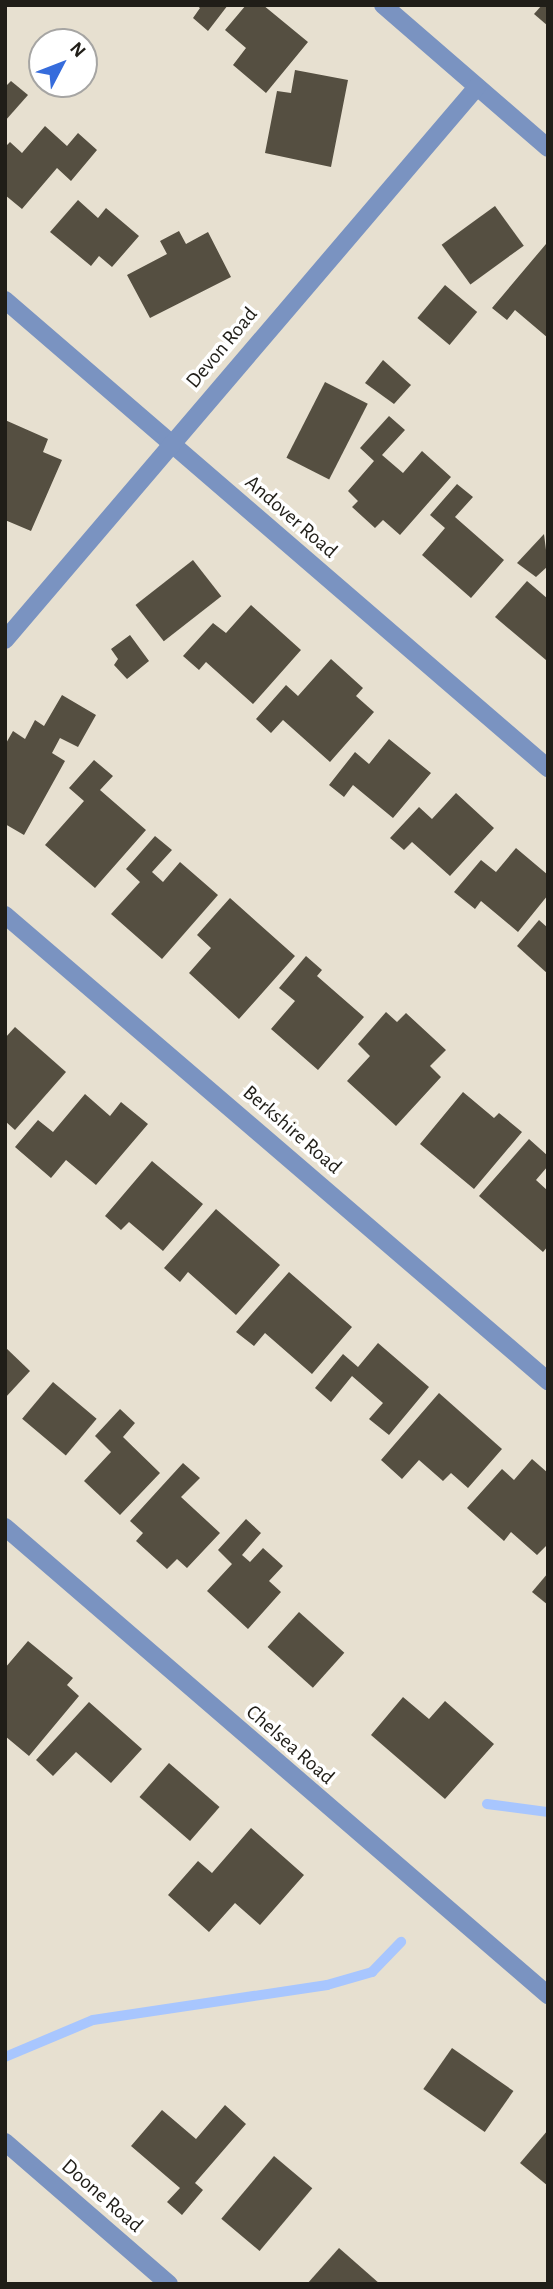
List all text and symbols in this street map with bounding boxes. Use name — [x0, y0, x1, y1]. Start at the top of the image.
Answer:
north arrow — [28, 28, 98, 98]
text: N — [66, 39, 89, 61]
street label: Devon Road — [181, 302, 263, 394]
street label: Andover Road — [240, 470, 342, 564]
street label: Berkshire Road — [237, 1080, 347, 1180]
street label: Chelsea Road — [241, 1700, 339, 1790]
street label: Doone Road — [56, 2154, 148, 2238]

